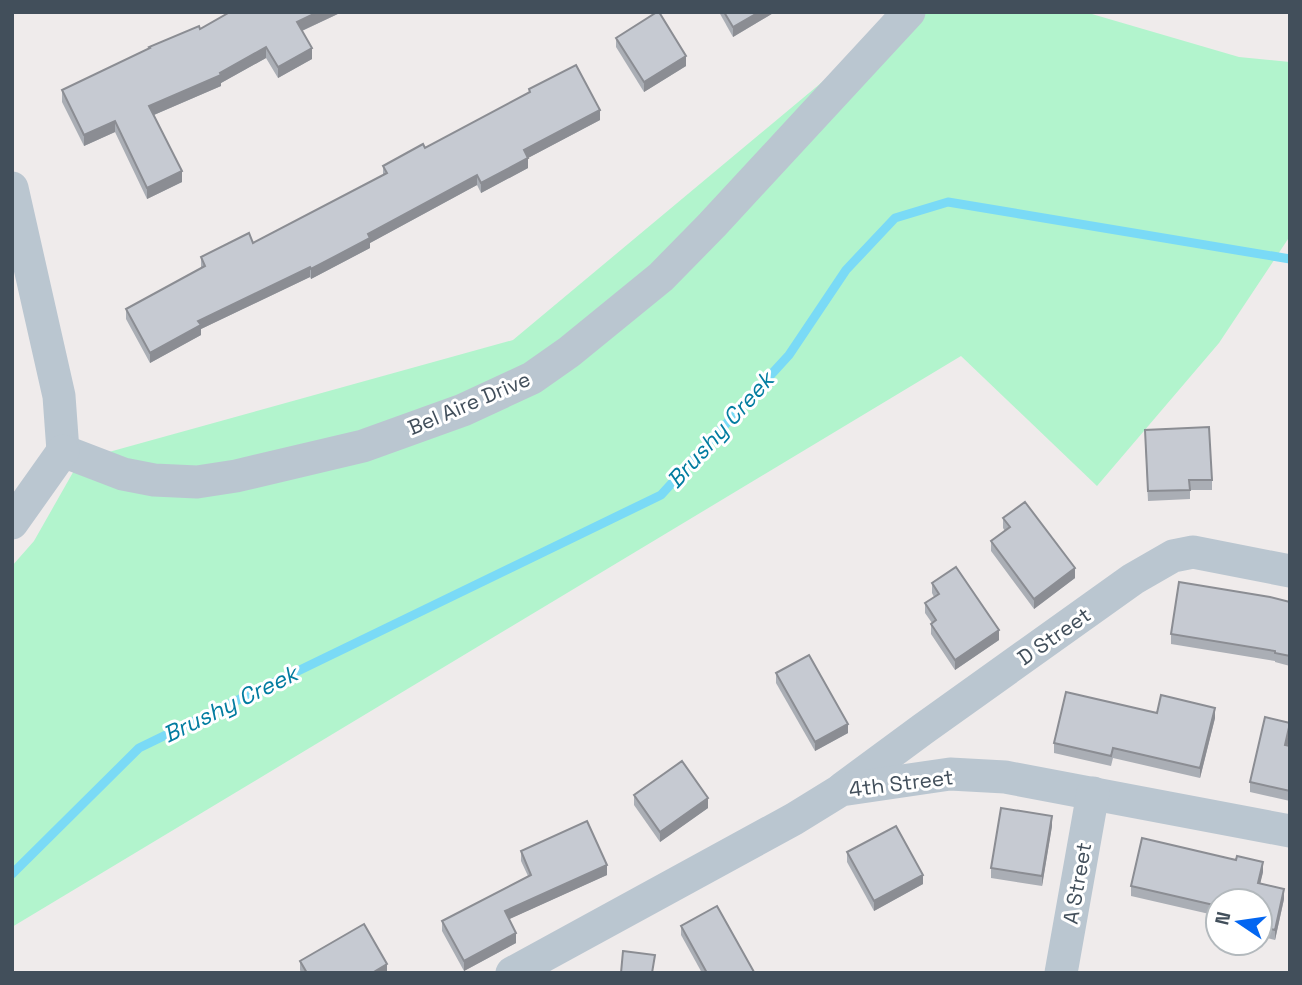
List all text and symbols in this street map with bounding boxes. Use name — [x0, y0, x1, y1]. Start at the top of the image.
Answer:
water label: Brushy Creek — [660, 364, 782, 495]
street label: Bel Aire Drive — [404, 365, 534, 441]
street label: D Street — [1012, 601, 1096, 671]
water label: Brushy Creek — [158, 657, 305, 750]
street label: 4th Street — [847, 763, 955, 803]
street label: A Street — [1057, 840, 1097, 926]
north arrow — [1204, 887, 1274, 957]
text: N — [1209, 909, 1237, 927]

